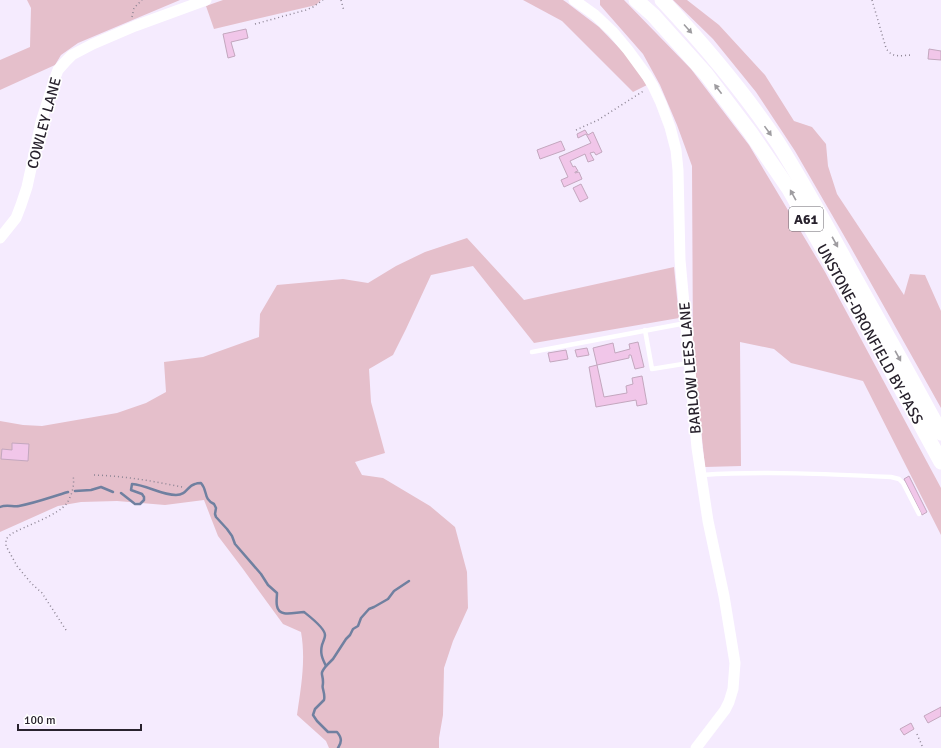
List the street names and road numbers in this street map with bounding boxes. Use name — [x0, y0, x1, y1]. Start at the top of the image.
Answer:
street label: COWLEY LANE — [23, 75, 65, 171]
road number: A61 — [789, 207, 823, 231]
street label: UNSTONE-DRONFIELD BY-PASS — [813, 241, 927, 427]
street label: BARLOW LEES LANE — [675, 301, 705, 435]

